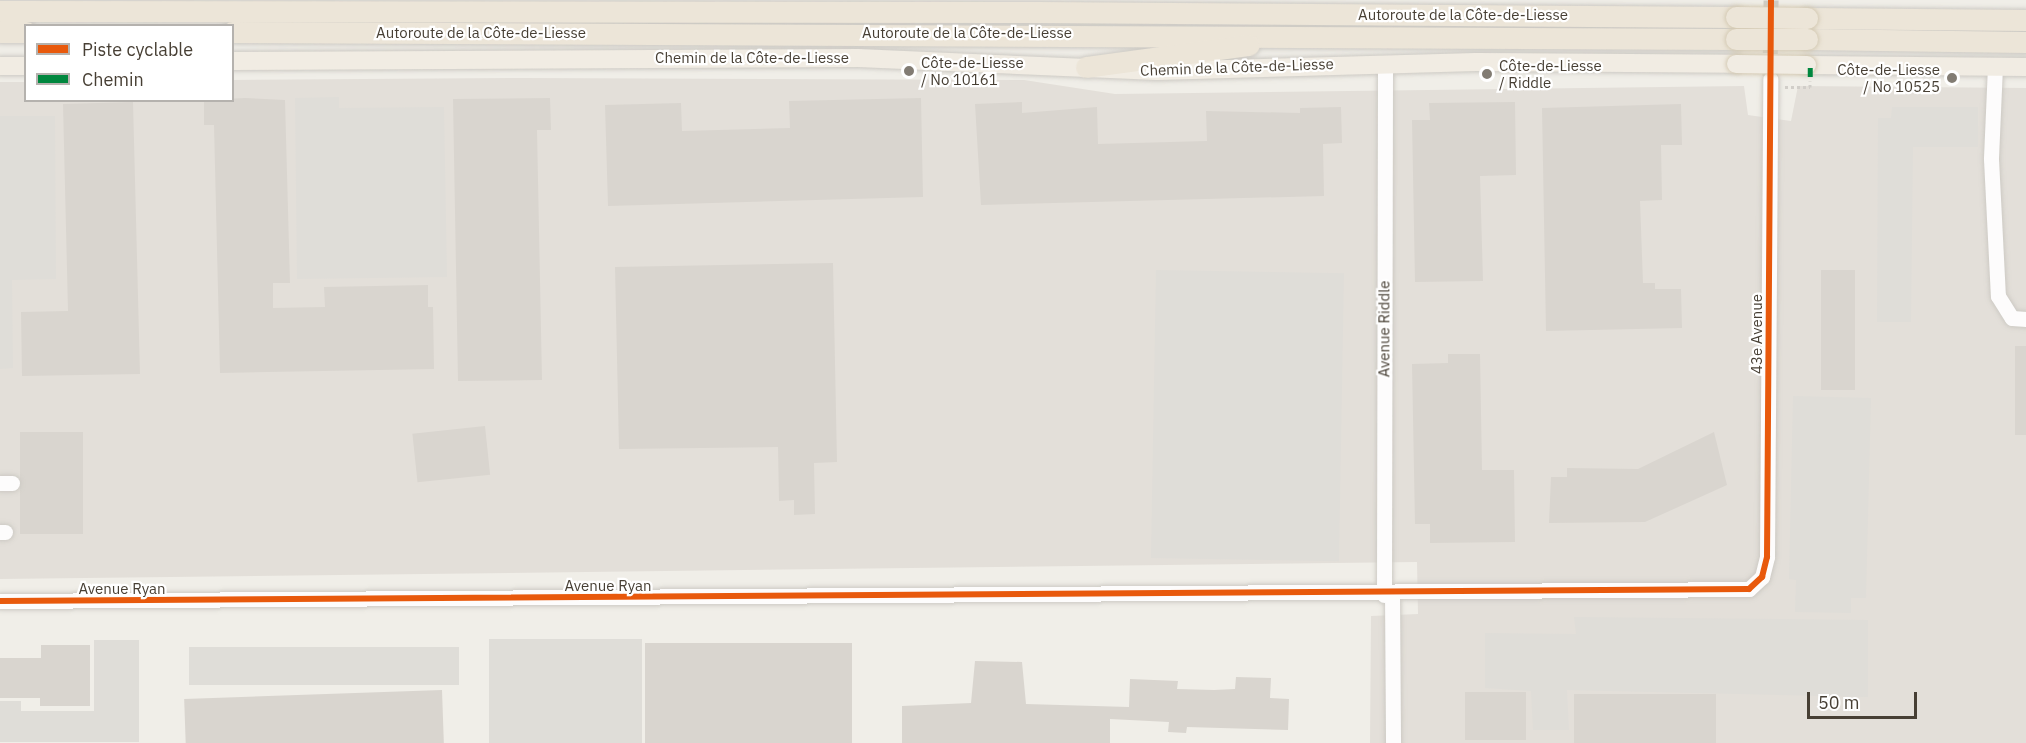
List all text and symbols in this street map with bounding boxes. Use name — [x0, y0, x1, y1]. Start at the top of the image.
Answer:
street label: Autoroute de la Côte-de-Liesse — [1358, 6, 1568, 24]
legend — [24, 24, 234, 102]
street label: Autoroute de la Côte-de-Liesse — [376, 24, 586, 42]
street label: Autoroute de la Côte-de-Liesse — [862, 24, 1072, 42]
text: Piste cyclable — [82, 38, 193, 61]
street label: Chemin de la Côte-de-Liesse — [655, 49, 849, 67]
place label: Côte-de-Liesse / No 10161 — [921, 53, 1024, 88]
street label: Chemin de la Côte-de-Liesse — [1140, 55, 1334, 79]
place label: Côte-de-Liesse / Riddle — [1499, 56, 1602, 91]
place label: Côte-de-Liesse / No 10525 — [1837, 60, 1940, 95]
marker: Côte-de-Liesse / No 10161 — [902, 64, 916, 78]
marker: Côte-de-Liesse / Riddle — [1480, 67, 1494, 81]
text: Chemin — [82, 68, 144, 91]
marker: Côte-de-Liesse / No 10525 — [1945, 71, 1959, 85]
street label: Avenue Riddle — [1375, 281, 1393, 377]
street label: 43e Avenue — [1748, 294, 1766, 374]
street label: Avenue Ryan — [565, 577, 651, 595]
street label: Avenue Ryan — [79, 580, 165, 598]
scale bar — [1810, 680, 1920, 718]
text: 50 m — [1818, 691, 1860, 714]

